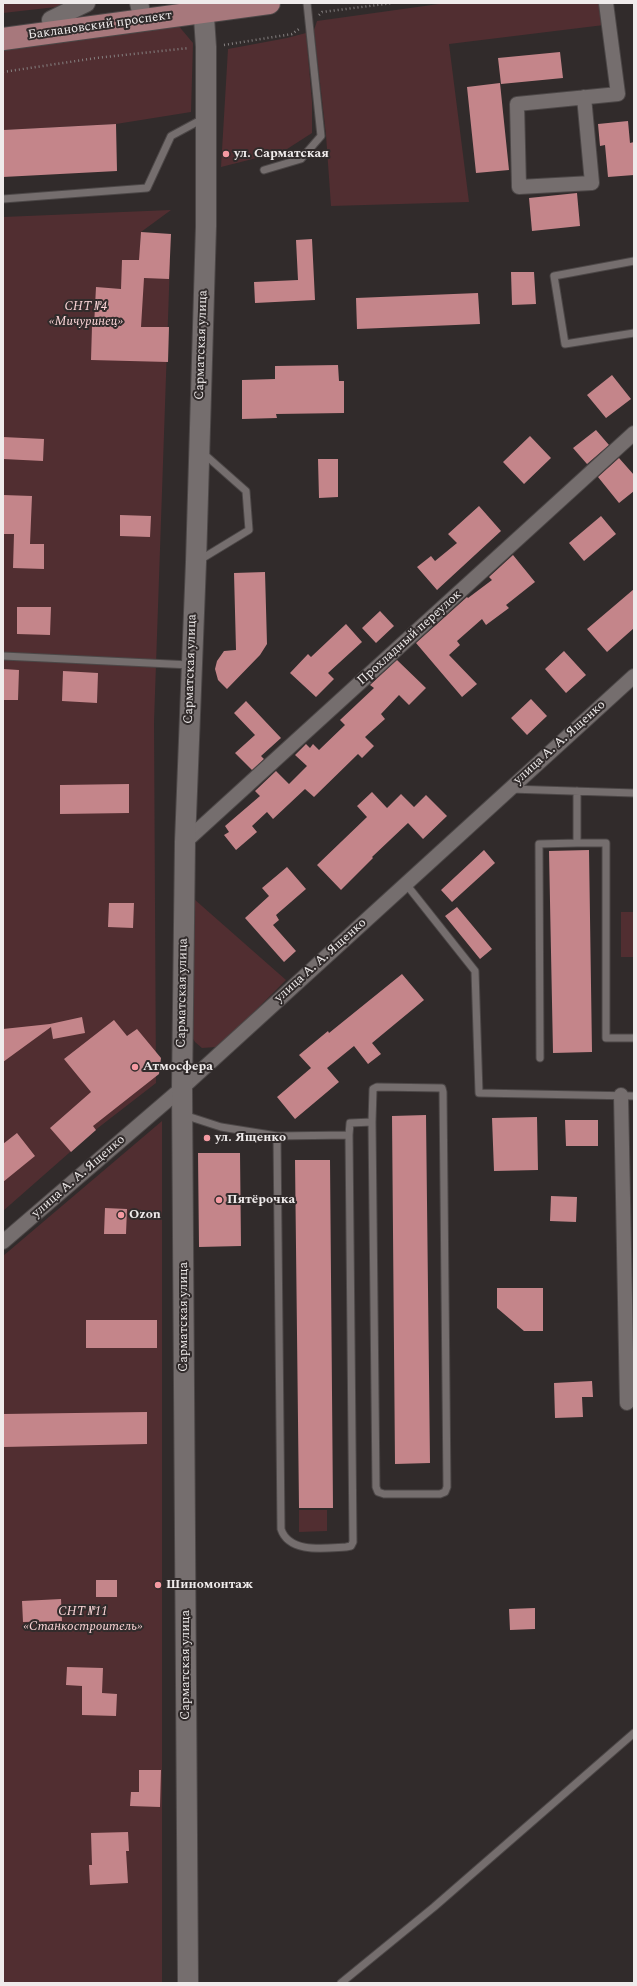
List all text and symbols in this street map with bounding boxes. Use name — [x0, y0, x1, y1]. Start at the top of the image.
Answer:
street label: Баклановский проспект — [27, 8, 173, 44]
place label: ул. Сарматская — [234, 146, 329, 162]
marker: ул. Сарматская — [221, 149, 231, 159]
street label: Сарматская улица — [192, 290, 212, 400]
park label: СНТ №4 «Мичуринец» — [49, 299, 123, 330]
street label: Прохладный переулок — [355, 587, 465, 689]
street label: Сарматская улица — [181, 614, 201, 724]
street label: улица А. А. Ященко — [511, 698, 609, 788]
street label: улица А. А. Ященко — [272, 916, 370, 1006]
street label: Сарматская улица — [174, 938, 192, 1048]
place label: Атмосфера — [143, 1059, 213, 1075]
marker: Атмосфера — [130, 1062, 140, 1072]
place label: ул. Ященко — [215, 1130, 286, 1146]
street label: улица А. А. Ященко — [29, 1132, 129, 1222]
marker: ул. Ященко — [202, 1133, 212, 1143]
place label: Пятёрочка — [227, 1192, 295, 1208]
marker: Пятёрочка — [214, 1195, 224, 1205]
place label: Ozon — [129, 1207, 161, 1223]
marker: Ozon — [116, 1210, 126, 1220]
street label: Сарматская улица — [176, 1262, 192, 1372]
place label: Шиномонтаж — [166, 1577, 253, 1593]
marker: Шиномонтаж — [153, 1580, 163, 1590]
park label: СНТ №11 «Станкостроитель» — [24, 1604, 142, 1635]
street label: Сарматская улица — [178, 1610, 194, 1720]

